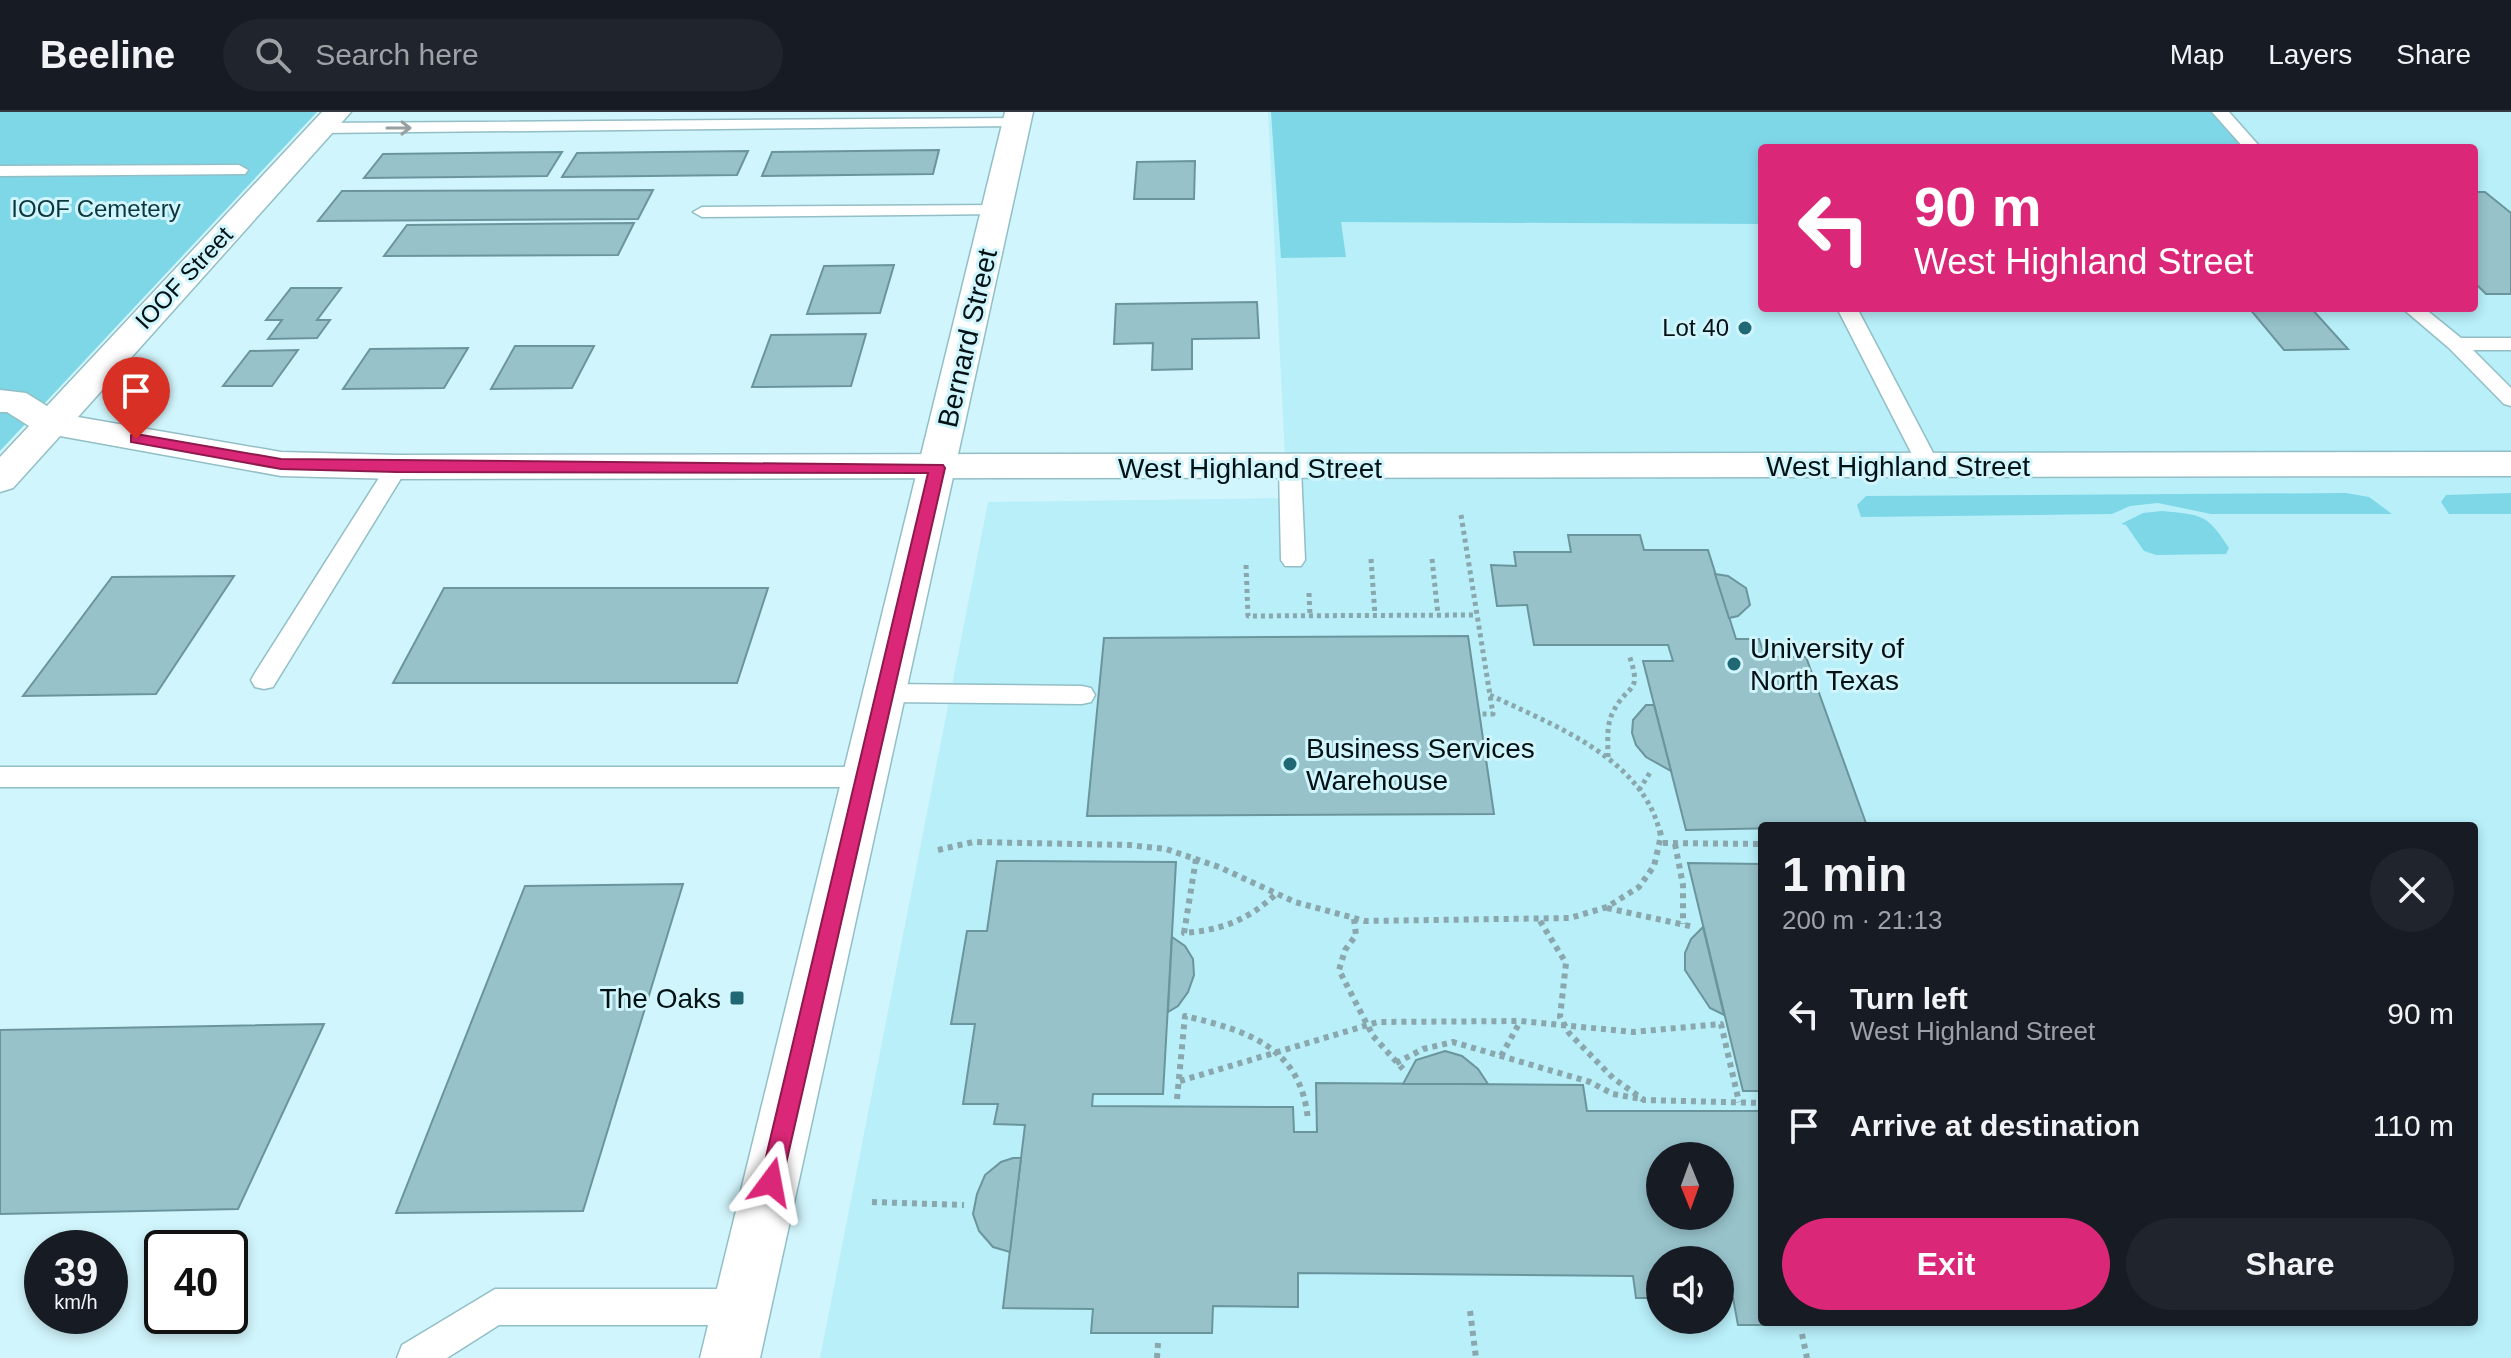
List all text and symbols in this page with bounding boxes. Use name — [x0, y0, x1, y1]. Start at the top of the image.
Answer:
search box — [223, 19, 783, 91]
icon: search — [251, 33, 295, 77]
text: Beeline — [40, 34, 175, 76]
text: Search here — [315, 38, 479, 71]
text: Map — [2170, 39, 2224, 70]
text: Layers — [2268, 39, 2352, 70]
text: Share — [2396, 39, 2471, 70]
one-way arrow — [385, 120, 412, 136]
text: 90 m — [1914, 175, 2042, 238]
icon: left — [1782, 176, 1886, 280]
park label: IOOF Cemetery — [11, 195, 181, 222]
street label: IOOF Street — [130, 221, 238, 334]
text: West Highland Street — [1914, 241, 2254, 282]
street label: Bernard Street — [932, 246, 1003, 430]
place label: Lot 40 — [1662, 314, 1729, 341]
marker: Lot 40 — [1736, 319, 1754, 337]
pin — [102, 357, 170, 439]
icon: arrive — [114, 369, 158, 413]
street label: West Highland Street — [1766, 451, 2030, 482]
street label: West Highland Street — [1118, 453, 1382, 484]
place label: University of North Texas — [1750, 633, 1904, 696]
marker: University of North Texas — [1725, 655, 1743, 673]
place label: Business Services Warehouse — [1306, 733, 1535, 796]
marker: Business Services Warehouse — [1281, 755, 1299, 773]
text: 1 min — [1782, 848, 1907, 901]
button: close — [2370, 848, 2454, 932]
text: 200 m · 21:13 — [1782, 905, 1942, 935]
text: Turn left — [1850, 982, 1968, 1015]
place label: The Oaks — [600, 983, 721, 1014]
marker: The Oaks — [728, 989, 746, 1007]
icon: left — [1782, 992, 1826, 1036]
text: 90 m — [2387, 997, 2454, 1030]
text: West Highland Street — [1850, 1016, 2095, 1046]
icon: arrive — [1782, 1104, 1826, 1148]
text: Arrive at destination — [1850, 1109, 2140, 1142]
text: 110 m — [2373, 1109, 2454, 1142]
position arrow — [729, 1140, 813, 1224]
north arrow — [1646, 1142, 1734, 1230]
map controls — [1646, 1142, 1734, 1334]
button: Exit — [1782, 1218, 2110, 1310]
button: Share — [2126, 1218, 2454, 1310]
speed limit sign: 40 — [144, 1230, 248, 1334]
button: sound — [1646, 1246, 1734, 1334]
text: 39 — [54, 1250, 98, 1294]
text: km/h — [54, 1291, 98, 1313]

